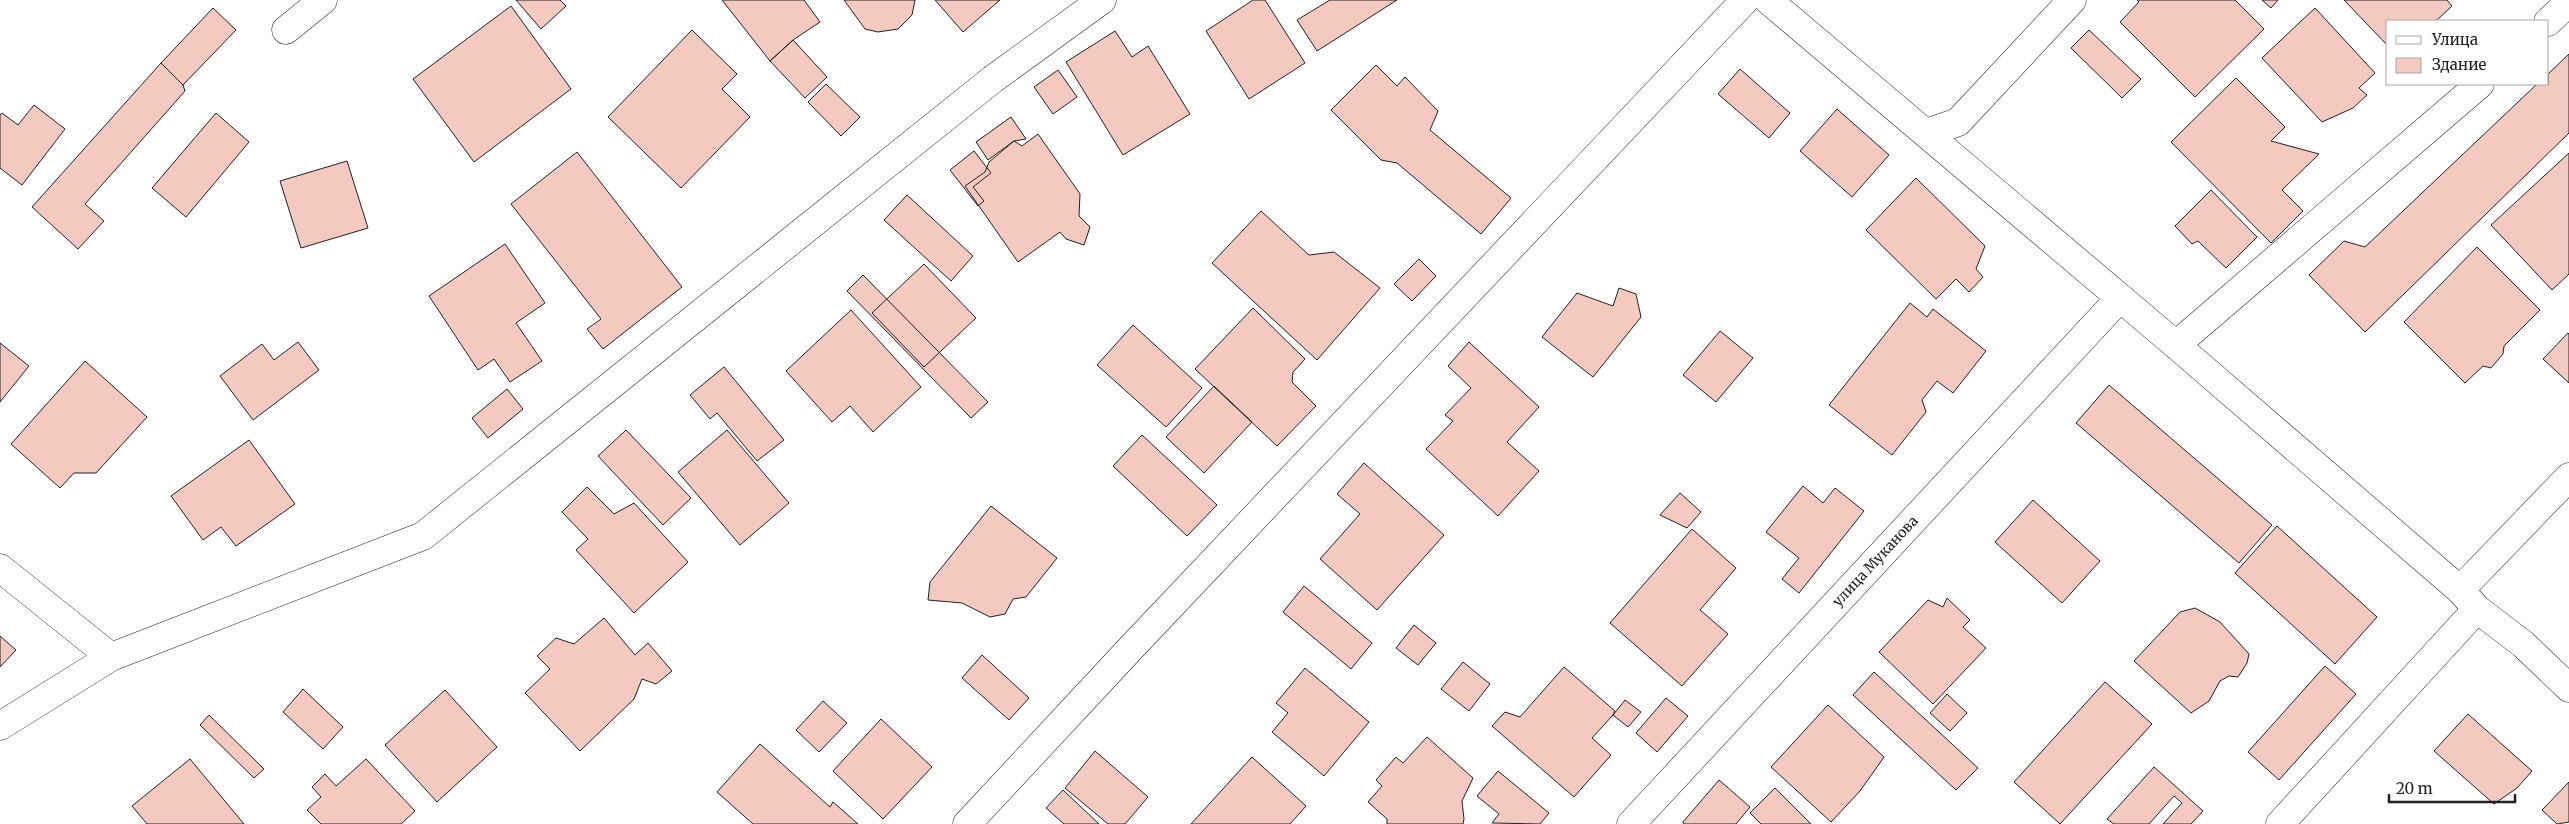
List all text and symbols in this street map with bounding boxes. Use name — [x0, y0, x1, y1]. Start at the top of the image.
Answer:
legend — [2386, 20, 2549, 85]
text: Улица — [2431, 30, 2478, 49]
text: Здание — [2432, 55, 2486, 74]
street label: улица Муканова — [1828, 512, 1922, 610]
scale bar — [2389, 772, 2515, 804]
text: 20 m — [2396, 779, 2433, 798]

